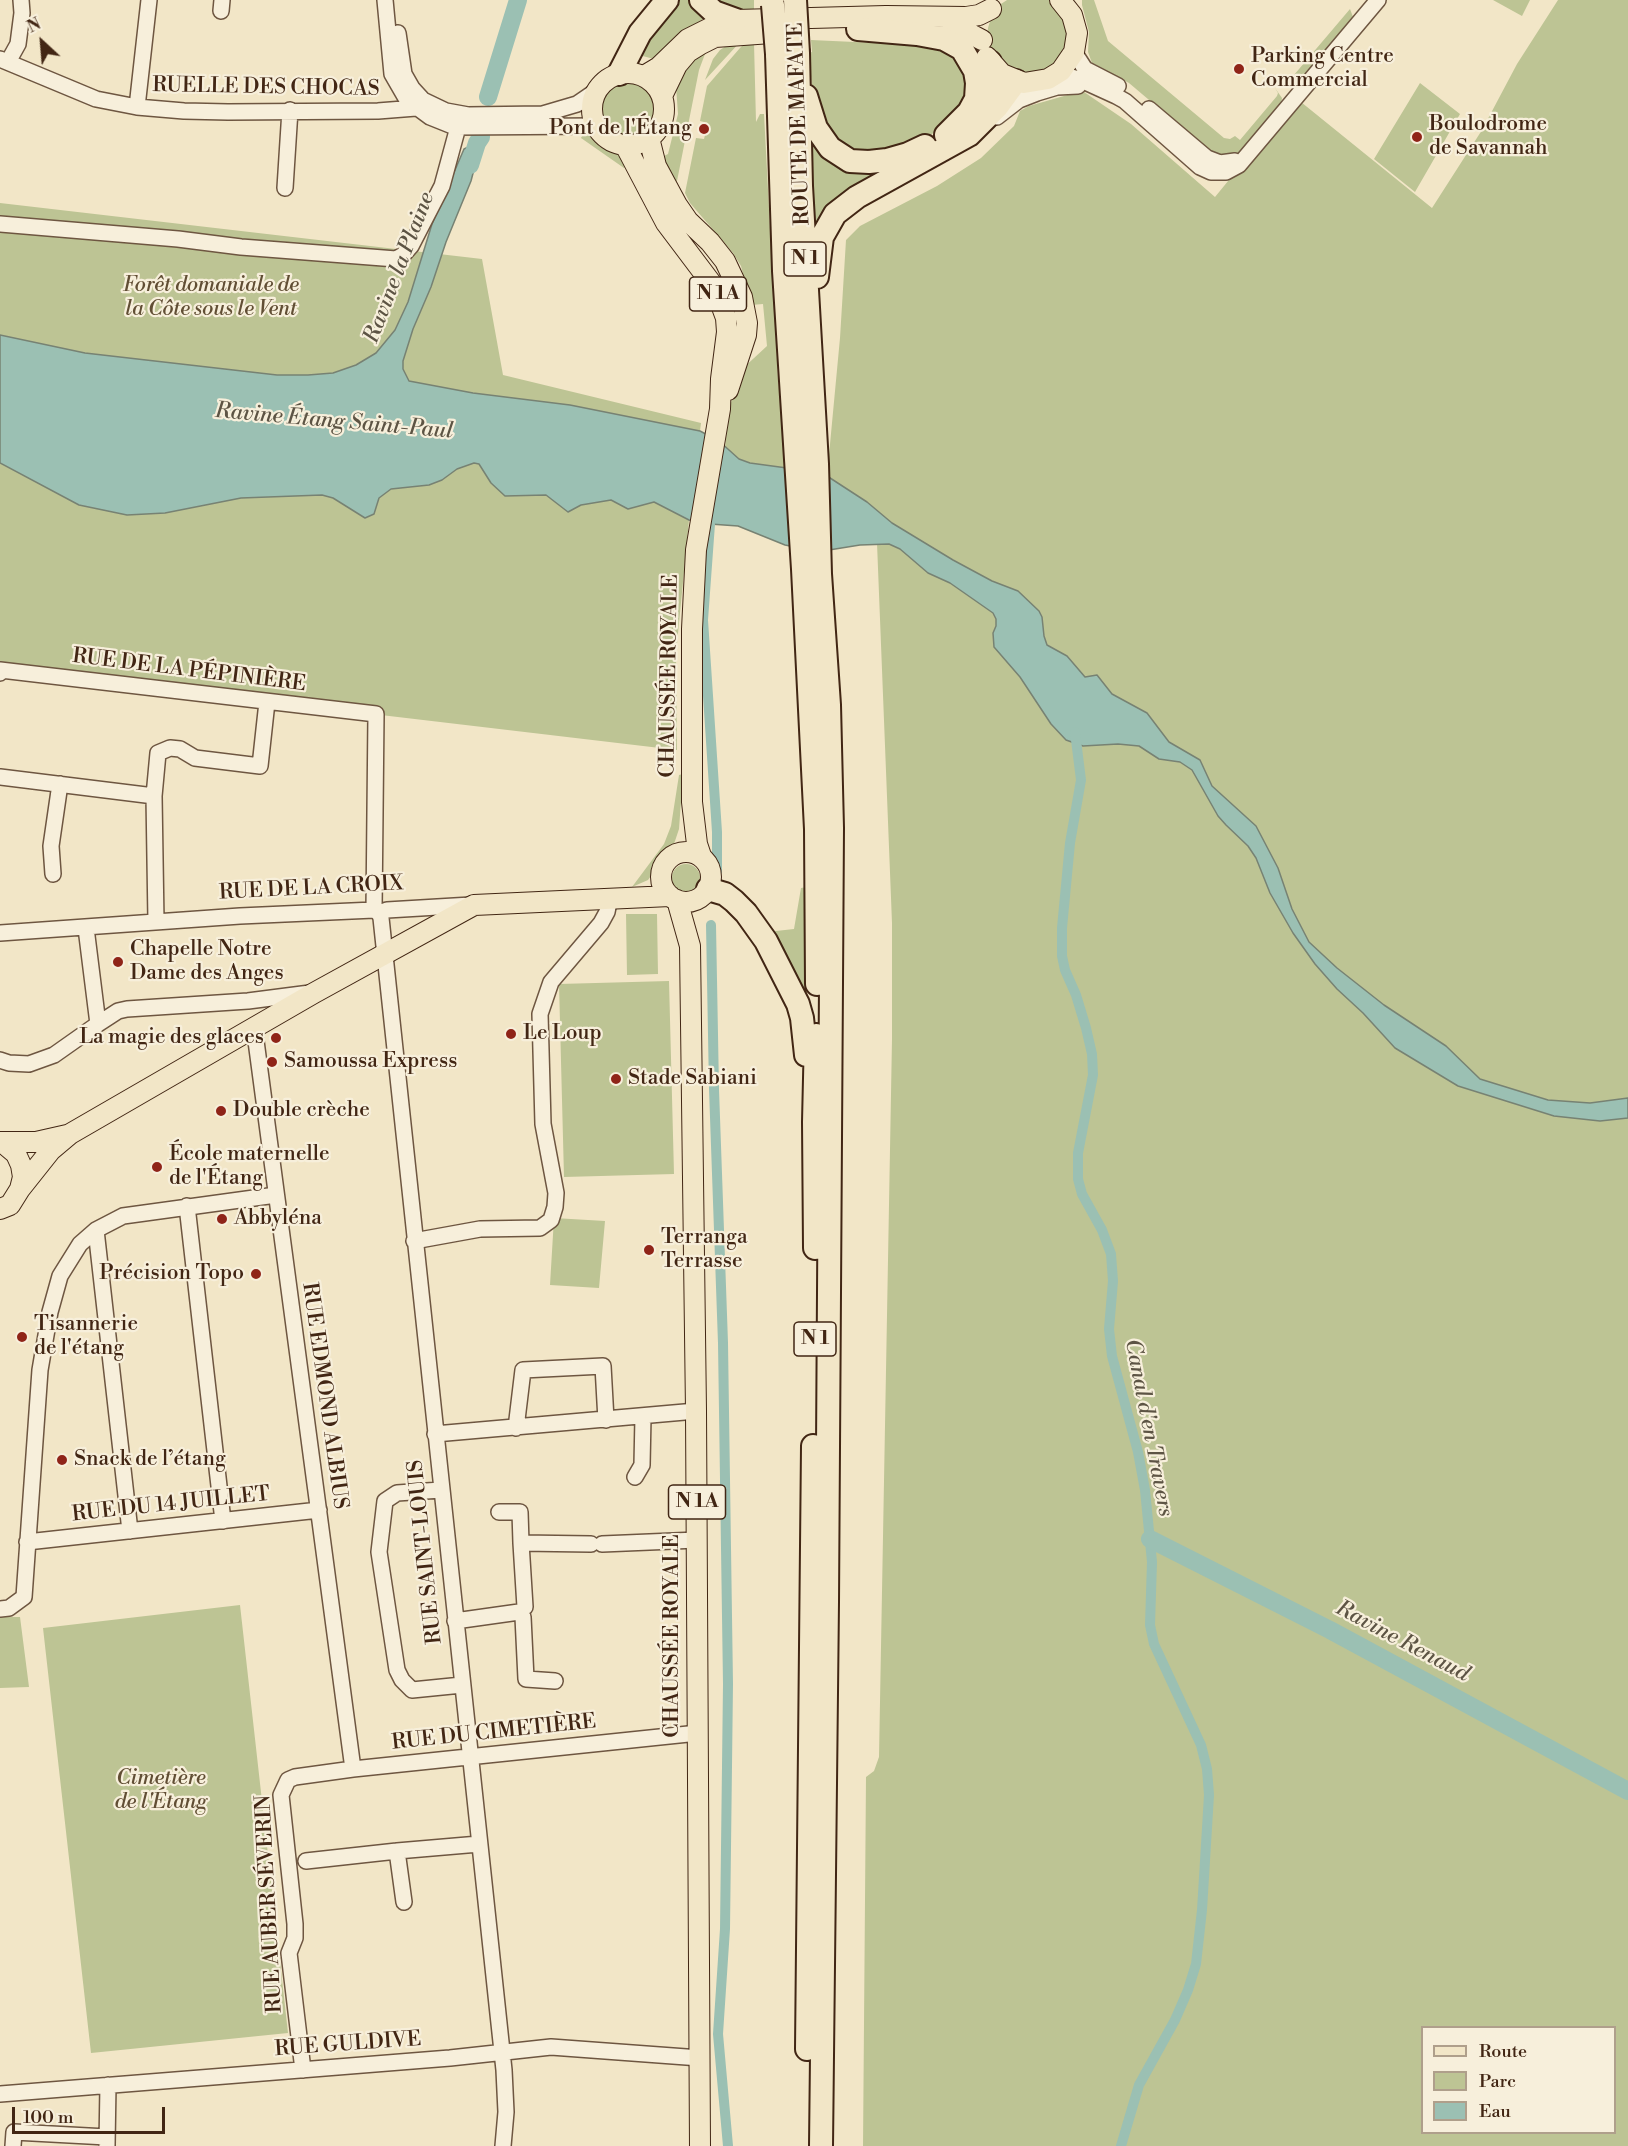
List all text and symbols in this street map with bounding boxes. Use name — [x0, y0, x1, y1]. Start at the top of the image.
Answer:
north arrow — [12, 12, 72, 72]
text: N — [24, 14, 44, 38]
street label: ROUTE DE MAFATE — [784, 22, 816, 226]
place label: Parking Centre Commercial — [1251, 44, 1394, 94]
marker: Parking Centre Commercial — [1232, 62, 1246, 76]
street label: RUELLE DES CHOCAS — [152, 73, 380, 103]
place label: Boulodrome de Savannah — [1429, 112, 1548, 162]
place label: Pont de l'Étang — [549, 116, 692, 142]
marker: Pont de l'Étang — [697, 122, 711, 136]
marker: Boulodrome de Savannah — [1410, 130, 1424, 144]
water label: Ravine la Plaine — [359, 189, 441, 347]
road number: N 1 — [784, 242, 826, 276]
park label: Forêt domaniale de la Côte sous le Vent — [123, 273, 299, 323]
road number: N 1A — [690, 277, 746, 311]
water label: Ravine Étang Saint-Paul — [214, 398, 454, 446]
street label: CHAUSSÉE ROYALE — [656, 574, 684, 778]
street label: RUE DE LA PÉPINIÈRE — [71, 644, 307, 698]
street label: RUE DE LA CROIX — [218, 872, 404, 906]
place label: Chapelle Notre Dame des Anges — [130, 937, 284, 987]
marker: Chapelle Notre Dame des Anges — [111, 955, 125, 969]
place label: Le Loup — [523, 1021, 602, 1047]
place label: La magie des glaces — [79, 1025, 264, 1051]
marker: Le Loup — [504, 1027, 518, 1041]
marker: La magie des glaces — [269, 1031, 283, 1045]
place label: Samoussa Express — [284, 1049, 457, 1075]
marker: Samoussa Express — [265, 1055, 279, 1069]
place label: Stade Sabiani — [628, 1066, 757, 1092]
marker: Stade Sabiani — [609, 1072, 623, 1086]
place label: Double crèche — [233, 1098, 370, 1124]
marker: Double crèche — [214, 1104, 228, 1118]
place label: École maternelle de l'Étang — [169, 1142, 330, 1192]
marker: École maternelle de l'Étang — [150, 1160, 164, 1174]
place label: Abbyléna — [234, 1206, 322, 1232]
marker: Abbyléna — [215, 1212, 229, 1226]
place label: Terranga Terrasse — [661, 1225, 748, 1275]
marker: Terranga Terrasse — [642, 1243, 656, 1257]
place label: Précision Topo — [99, 1261, 244, 1287]
marker: Précision Topo — [249, 1267, 263, 1281]
street label: RUE EDMOND ALBIUS — [296, 1281, 352, 1511]
place label: Tisannerie de l'étang — [34, 1312, 138, 1362]
road number: N 1 — [794, 1322, 836, 1356]
marker: Tisannerie de l'étang — [15, 1330, 29, 1344]
water label: Canal d'en Travers — [1118, 1337, 1178, 1519]
place label: Snack de l’étang — [74, 1447, 226, 1473]
marker: Snack de l’étang — [55, 1453, 69, 1467]
street label: RUE SAINT-LOUIS — [404, 1459, 448, 1645]
street label: RUE DU 14 JUILLET — [71, 1482, 271, 1528]
road number: N 1A — [668, 1485, 726, 1519]
street label: CHAUSSÉE ROYALE — [660, 1534, 686, 1738]
water label: Ravine Renaud — [1331, 1596, 1473, 1688]
street label: RUE DU CIMETIÈRE — [391, 1710, 597, 1756]
park label: Cimetière de l'Étang — [115, 1766, 207, 1816]
street label: RUE AUBER SÉVERIN — [252, 1794, 288, 2014]
legend — [1421, 2026, 1616, 2134]
street label: RUE GULDIVE — [274, 2027, 422, 2063]
text: Route — [1479, 2040, 1527, 2063]
text: Parc — [1479, 2070, 1516, 2093]
scale bar — [15, 2095, 168, 2133]
text: Eau — [1479, 2100, 1511, 2123]
text: 100 m — [23, 2106, 74, 2129]

